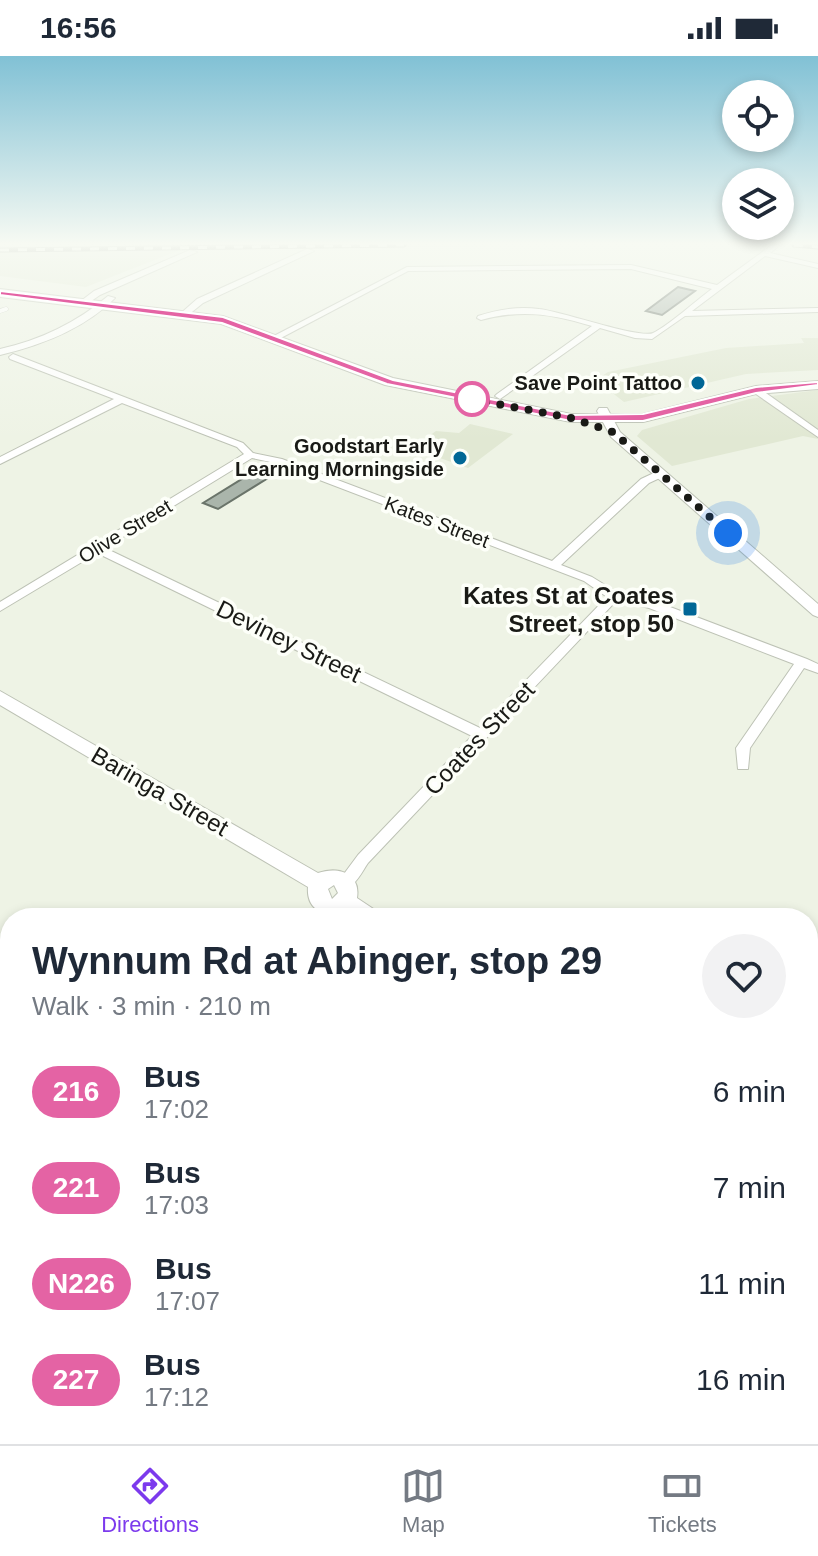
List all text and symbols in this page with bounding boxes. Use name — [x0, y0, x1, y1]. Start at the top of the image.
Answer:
text: 16:56 — [40, 11, 117, 44]
map controls — [722, 80, 794, 240]
button: locate — [722, 80, 794, 152]
button: layers — [722, 168, 794, 240]
place label: Save Point Tattoo — [515, 372, 682, 394]
marker: Save Point Tattoo — [689, 374, 707, 392]
unlabelled marker — [455, 382, 489, 416]
place label: Goodstart Early Learning Morningside — [235, 435, 445, 480]
marker: Goodstart Early Learning Morningside — [451, 449, 469, 467]
street label: Kates Street — [382, 492, 493, 552]
street label: Olive Street — [75, 494, 176, 567]
your location — [708, 513, 748, 553]
place label: Kates St at Coates Street, stop 50 — [463, 582, 674, 637]
street label: Deviney Street — [212, 594, 366, 688]
marker: Kates St at Coates Street, stop 50 — [681, 600, 699, 618]
street label: Coates Street — [418, 676, 540, 800]
street label: Baringa Street — [87, 741, 233, 841]
button: heart — [702, 934, 786, 1018]
text: Wynnum Rd at Abinger, stop 29 — [32, 940, 602, 982]
text: Walk · 3 min · 210 m — [32, 991, 271, 1021]
text: Bus — [144, 1060, 201, 1093]
text: 6 min — [713, 1075, 786, 1108]
text: 216 — [53, 1076, 99, 1107]
text: 17:02 — [144, 1094, 209, 1124]
text: Bus — [144, 1156, 201, 1189]
text: 7 min — [713, 1171, 786, 1204]
text: 221 — [53, 1172, 99, 1203]
text: 17:03 — [144, 1190, 209, 1220]
text: Bus — [155, 1252, 212, 1285]
text: 11 min — [698, 1267, 786, 1300]
text: N226 — [48, 1268, 115, 1299]
text: 17:07 — [155, 1286, 220, 1316]
text: Bus — [144, 1348, 201, 1381]
text: 16 min — [696, 1363, 786, 1396]
text: 227 — [53, 1364, 99, 1395]
text: 17:12 — [144, 1382, 209, 1412]
tab: Directions — [101, 1464, 199, 1538]
tab: Map — [401, 1464, 445, 1538]
tab: Tickets — [648, 1464, 717, 1538]

